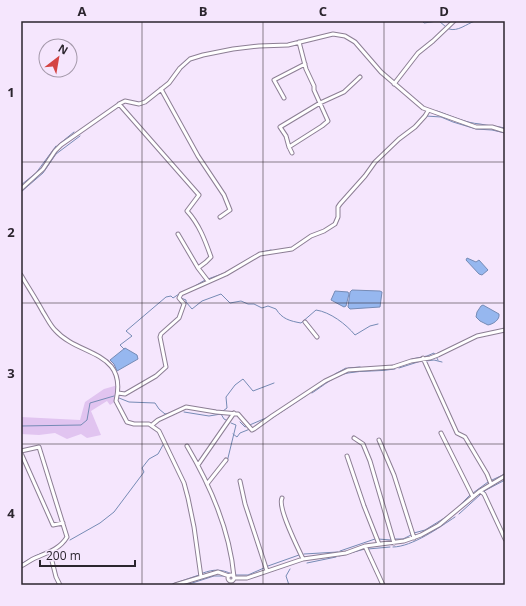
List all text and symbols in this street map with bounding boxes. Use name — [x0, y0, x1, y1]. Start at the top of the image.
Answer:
text: A — [78, 2, 87, 20]
text: B — [199, 2, 208, 20]
text: C — [319, 2, 327, 20]
text: D — [439, 2, 449, 20]
north arrow — [38, 38, 78, 78]
text: N — [56, 40, 71, 58]
text: 1 — [7, 83, 15, 101]
text: 2 — [7, 223, 15, 241]
text: 3 — [7, 364, 15, 382]
text: 4 — [7, 504, 15, 522]
scale bar — [40, 542, 135, 568]
text: 200 m — [46, 547, 81, 564]

